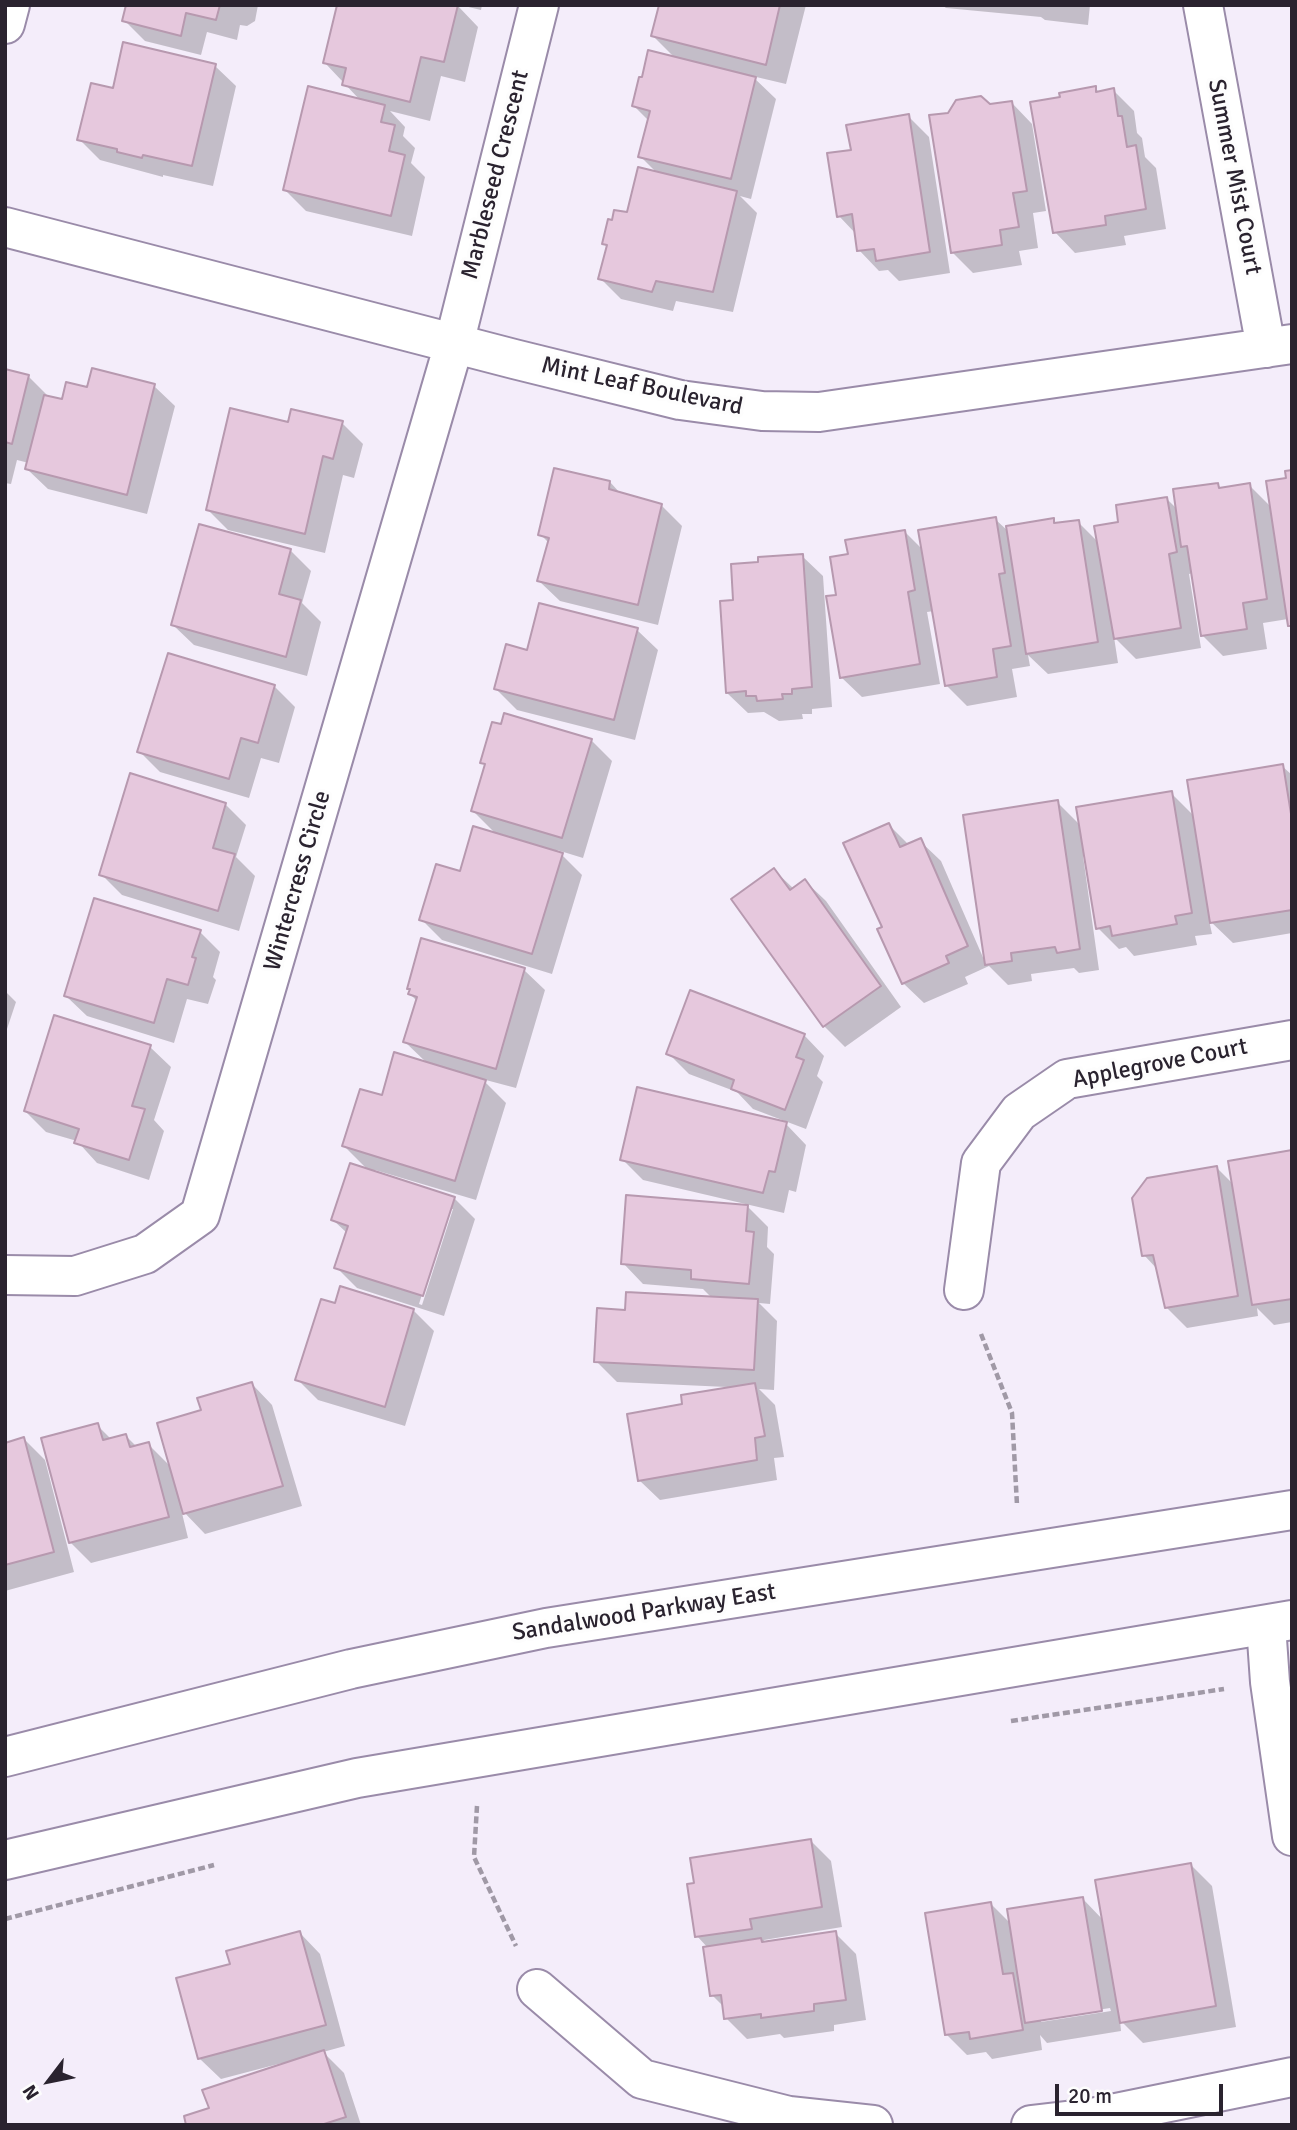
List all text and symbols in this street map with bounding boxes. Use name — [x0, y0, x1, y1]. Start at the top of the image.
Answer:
street label: Marbleseed Crescent — [456, 67, 536, 283]
street label: Summer Mist Court — [1201, 77, 1267, 277]
street label: Mint Leaf Boulevard — [539, 352, 745, 422]
street label: Wintercress Circle — [259, 788, 337, 974]
street label: Applegrove Court — [1070, 1033, 1250, 1095]
street label: Sandalwood Parkway East — [510, 1578, 778, 1648]
north arrow — [14, 2046, 84, 2116]
scale bar — [1059, 2070, 1227, 2114]
text: N — [18, 2080, 45, 2104]
text: 20 m — [1068, 2083, 1112, 2109]

